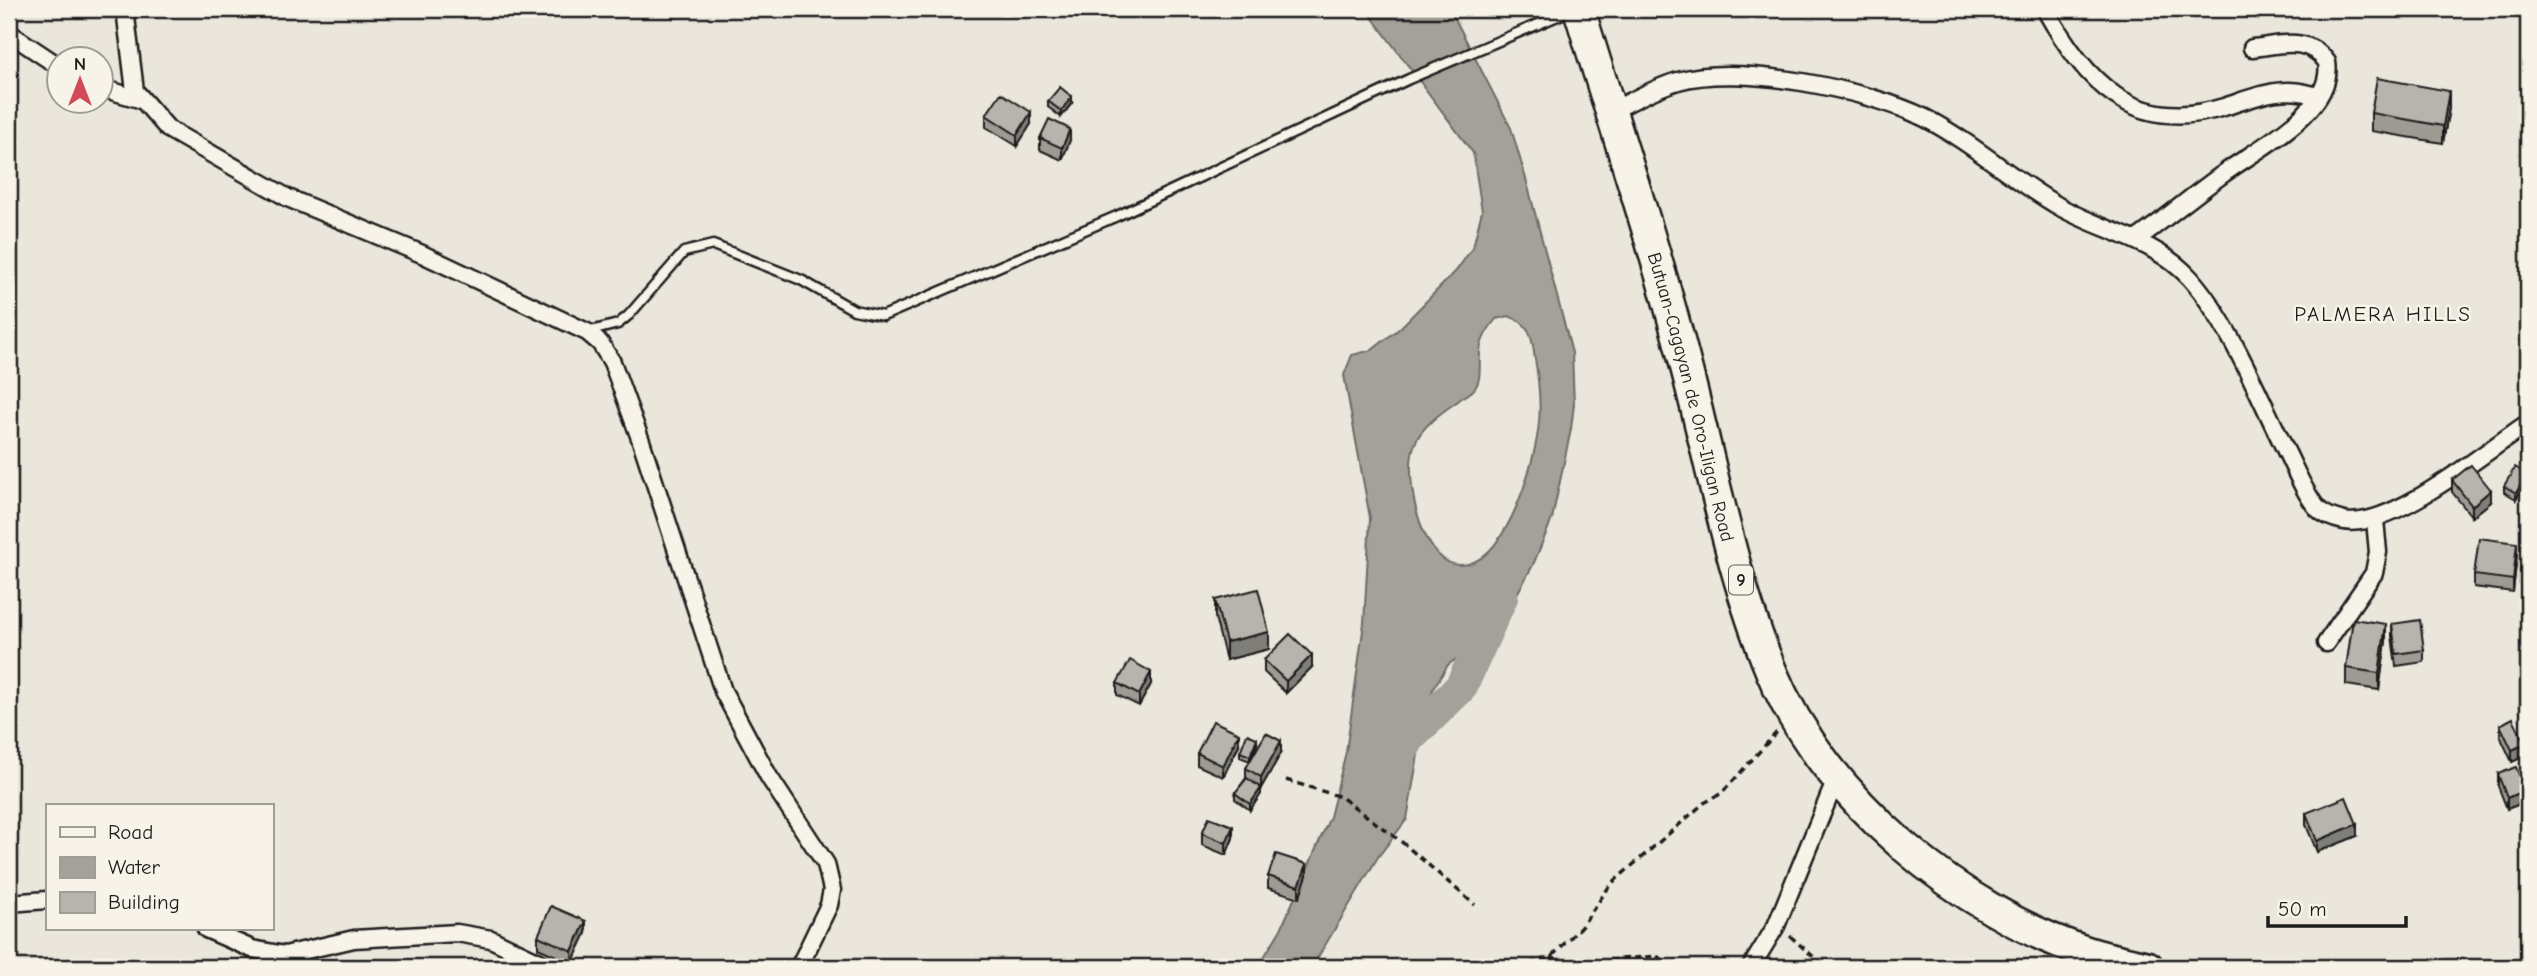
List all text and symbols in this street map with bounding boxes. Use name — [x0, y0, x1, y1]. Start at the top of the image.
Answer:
north arrow — [46, 46, 116, 116]
text: N — [74, 53, 86, 75]
street label: Butuan-Cagayan de Oro-Iligan Road — [1643, 250, 1738, 544]
district label: PALMERA HILLS — [2294, 302, 2472, 326]
road number: 9 — [1729, 566, 1753, 594]
legend — [46, 804, 273, 930]
text: Road — [108, 820, 153, 844]
text: Water — [108, 855, 161, 879]
scale bar — [2268, 885, 2406, 929]
text: Building — [108, 890, 180, 914]
text: 50 m — [2278, 897, 2327, 921]

